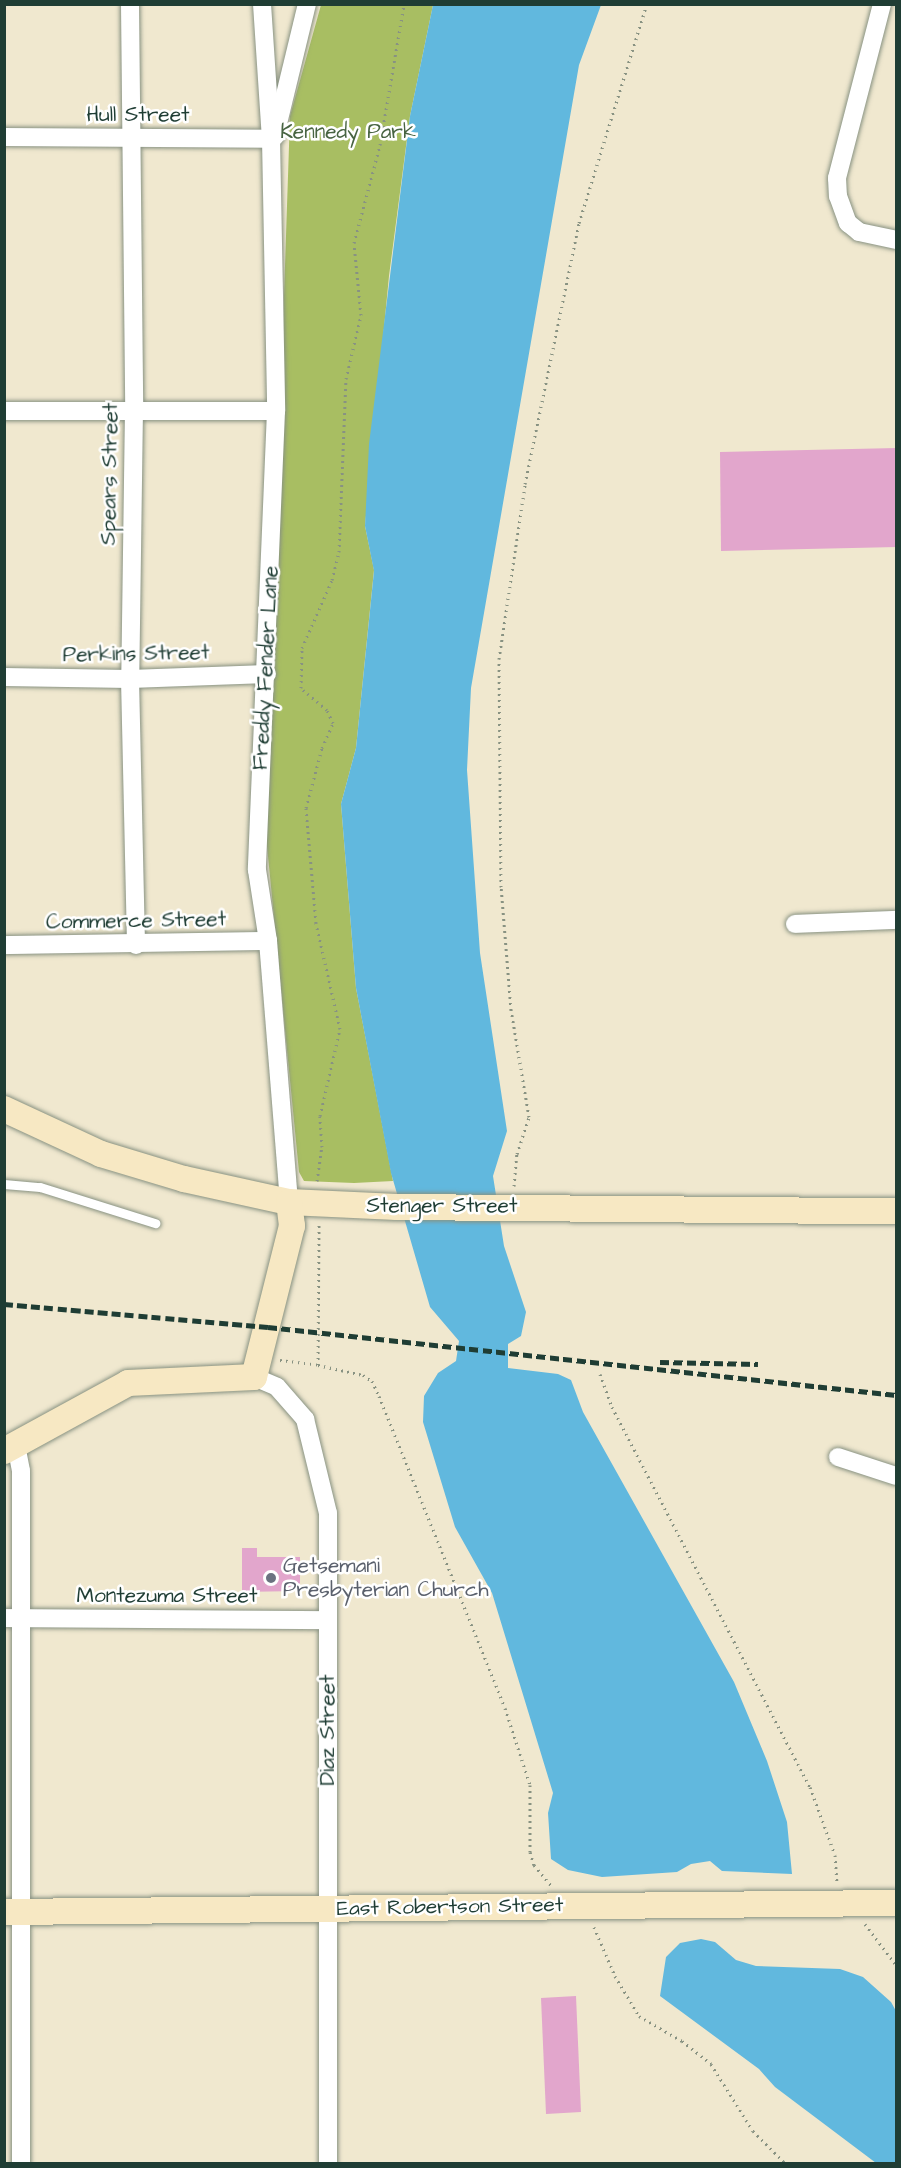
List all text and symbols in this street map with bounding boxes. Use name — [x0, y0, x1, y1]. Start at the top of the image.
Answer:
street label: Hull Street — [86, 102, 190, 128]
park label: Kennedy Park — [280, 119, 416, 145]
street label: Spears Street — [96, 403, 124, 545]
street label: Freddy Fender Lane — [248, 565, 284, 771]
street label: Perkins Street — [62, 640, 210, 668]
street label: Commerce Street — [46, 907, 226, 935]
street label: Stenger Street — [367, 1193, 517, 1219]
place label: Getsemani Presbyterian Church — [283, 1553, 489, 1603]
marker: Getsemani Presbyterian Church — [264, 1571, 278, 1585]
street label: Montezuma Street — [77, 1583, 257, 1609]
street label: Diaz Street — [315, 1674, 341, 1786]
street label: East Robertson Street — [336, 1892, 564, 1922]

